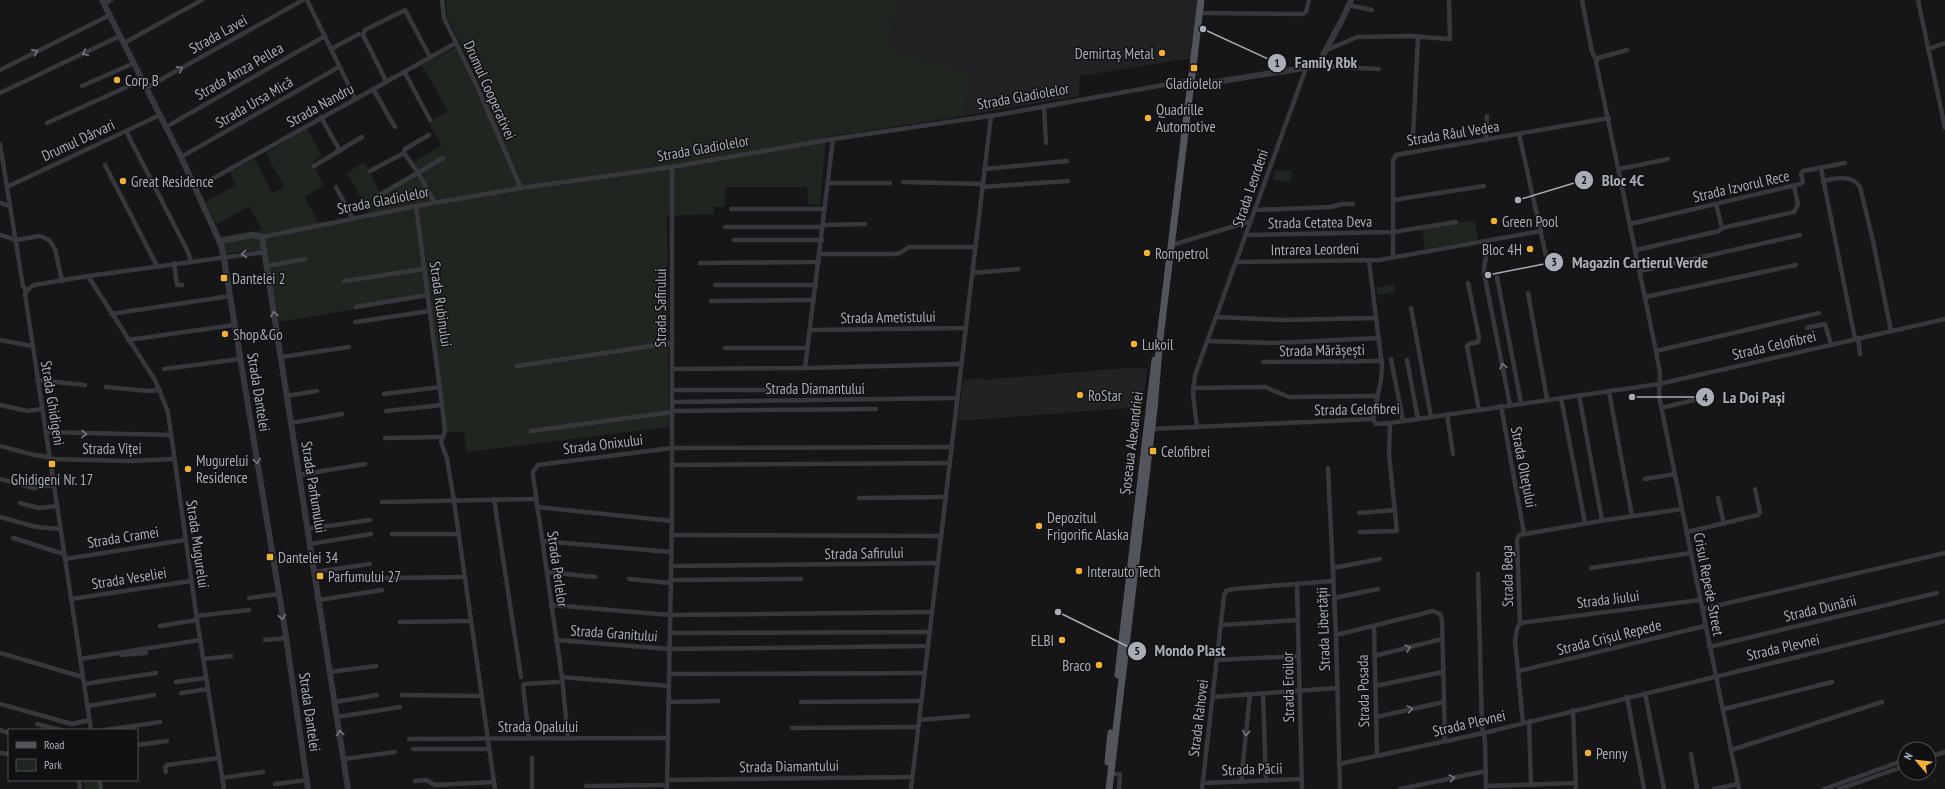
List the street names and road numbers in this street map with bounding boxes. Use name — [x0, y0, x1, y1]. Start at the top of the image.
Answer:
street label: Strada Lavei — [186, 10, 250, 58]
street label: Strada Amza Pellea — [191, 38, 287, 104]
street label: Drumul Cooperativei — [460, 38, 520, 142]
street label: Strada Ursa Mică — [212, 72, 296, 132]
street label: Strada Gladiolelor — [975, 78, 1071, 113]
street label: Strada Nandru — [283, 79, 357, 131]
street label: Drumul Dârvari — [38, 115, 118, 165]
street label: Strada Râul Vedea — [1405, 116, 1501, 150]
street label: Strada Gladiolelor — [655, 130, 751, 165]
street label: Strada Leordeni — [1228, 147, 1272, 229]
street label: Strada Izvorul Rece — [1691, 166, 1791, 206]
street label: Strada Gladiolelor — [335, 182, 431, 218]
street label: Strada Cetatea Deva — [1268, 212, 1372, 232]
street label: Intrarea Leordeni — [1271, 239, 1359, 259]
street label: Strada Rubinului — [426, 260, 456, 348]
street label: Strada Safirului — [651, 268, 670, 348]
street label: Strada Ametistului — [840, 307, 936, 327]
street label: Strada Celofibrei — [1730, 326, 1818, 364]
street label: Strada Mărășești — [1279, 340, 1365, 360]
street label: Strada Dantelei — [243, 351, 275, 433]
street label: Strada Ghidigeni — [37, 359, 69, 447]
street label: Strada Diamantului — [765, 379, 865, 398]
street label: Șoseaua Alexandriei — [1115, 390, 1147, 496]
street label: Strada Celofibrei — [1314, 399, 1400, 419]
street label: Strada Oltețului — [1507, 425, 1541, 509]
street label: Strada Onixului — [562, 430, 644, 458]
street label: Strada Viței — [82, 439, 142, 458]
street label: Strada Parfumului — [297, 440, 331, 534]
street label: Strada Mugurelui — [182, 499, 214, 589]
street label: Strada Cramei — [86, 522, 160, 552]
street label: Strada Perlelor — [543, 530, 573, 609]
street label: Crisul Repede Street — [1690, 531, 1728, 637]
street label: Strada Safirului — [824, 543, 904, 563]
street label: Strada Bega — [1497, 545, 1517, 607]
street label: Strada Veseliei — [90, 563, 168, 593]
street label: Strada Jiului — [1576, 586, 1640, 612]
street label: Strada Libertății — [1312, 587, 1334, 671]
street label: Strada Dunării — [1782, 590, 1858, 626]
street label: Strada Crișul Repede — [1555, 615, 1663, 659]
street label: Strada Granitului — [570, 620, 658, 646]
street label: Strada Plevnei — [1745, 629, 1821, 665]
street label: Strada Eroilor — [1278, 651, 1298, 723]
street label: Strada Posada — [1353, 654, 1373, 728]
street label: Strada Dantelei — [295, 671, 325, 753]
street label: Strada Rahovei — [1184, 678, 1212, 758]
street label: Strada Plevnei — [1431, 705, 1507, 741]
street label: Strada Opalului — [498, 717, 578, 736]
street label: Strada Diamantului — [739, 756, 839, 776]
street label: Strada Păcii — [1221, 758, 1283, 780]

